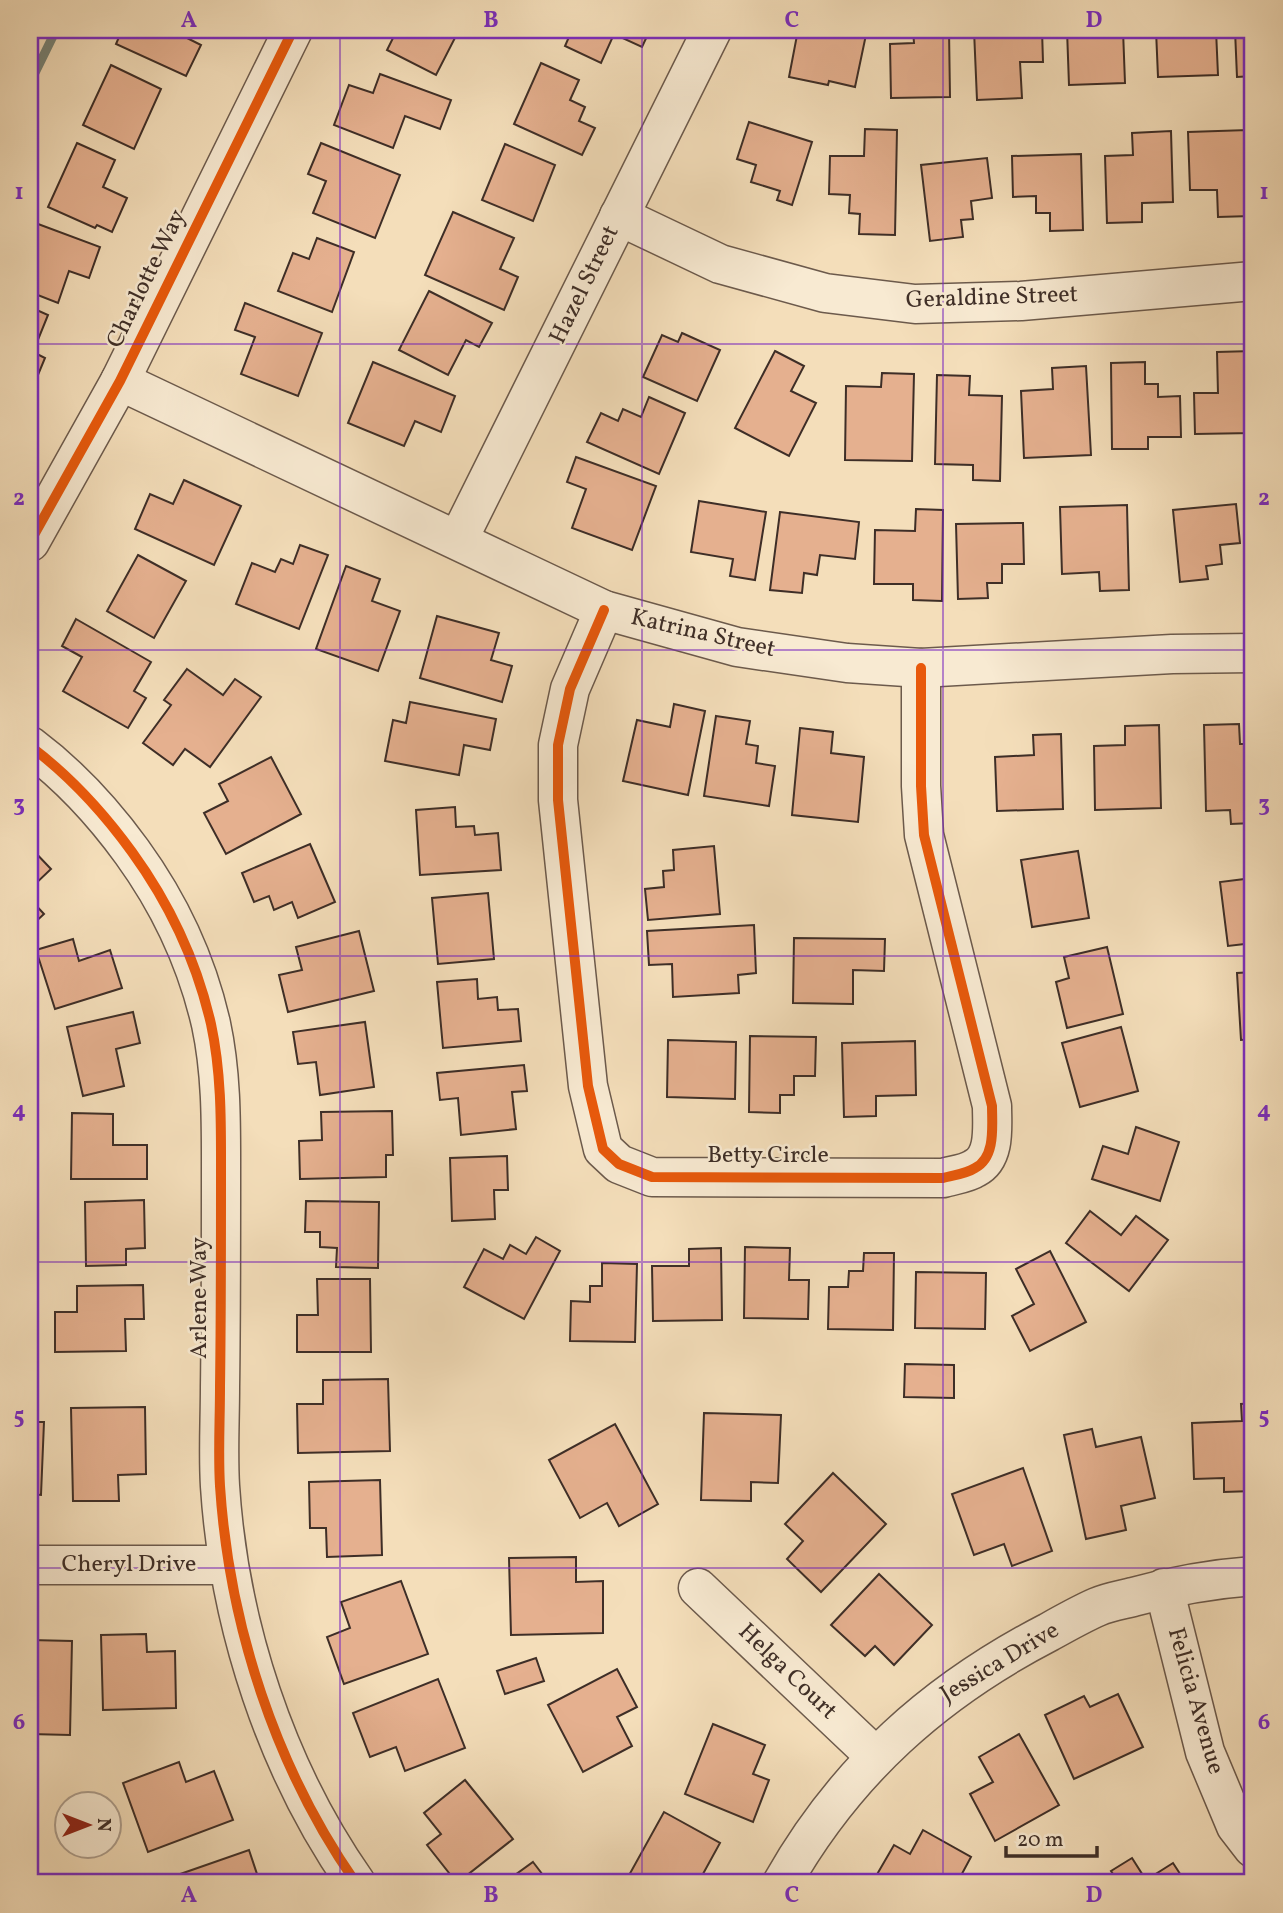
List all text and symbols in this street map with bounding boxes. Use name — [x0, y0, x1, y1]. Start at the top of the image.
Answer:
text: A — [181, 5, 197, 37]
text: B — [483, 5, 499, 37]
text: C — [785, 5, 799, 37]
text: D — [1086, 5, 1103, 37]
text: 1 — [14, 177, 24, 209]
text: 1 — [1259, 177, 1269, 209]
street label: Charlotte Way — [99, 204, 195, 354]
street label: Hazel Street — [542, 220, 628, 350]
street label: Geraldine Street — [905, 278, 1079, 318]
text: 2 — [13, 483, 25, 515]
text: 2 — [1258, 483, 1270, 515]
street label: Katrina Street — [627, 601, 779, 667]
text: 3 — [13, 789, 25, 821]
text: 3 — [1258, 789, 1270, 821]
text: 4 — [12, 1095, 26, 1127]
text: 4 — [1257, 1095, 1271, 1127]
street label: Betty Circle — [707, 1139, 829, 1173]
street label: Arlene Way — [183, 1237, 217, 1359]
text: 5 — [13, 1401, 25, 1433]
text: 5 — [1258, 1401, 1270, 1433]
street label: Cheryl Drive — [62, 1548, 196, 1582]
street label: Jessica Drive — [934, 1614, 1066, 1712]
street label: Helga Court — [730, 1616, 844, 1728]
street label: Felicia Avenue — [1158, 1624, 1232, 1778]
text: 6 — [13, 1707, 25, 1739]
text: 6 — [1258, 1707, 1270, 1739]
north arrow — [52, 1790, 122, 1860]
scale bar — [1006, 1815, 1098, 1859]
text: N — [90, 1818, 116, 1832]
text: 20 m — [1017, 1826, 1063, 1855]
text: A — [181, 1880, 197, 1912]
text: B — [483, 1880, 499, 1912]
text: C — [785, 1880, 799, 1912]
text: D — [1086, 1880, 1103, 1912]

